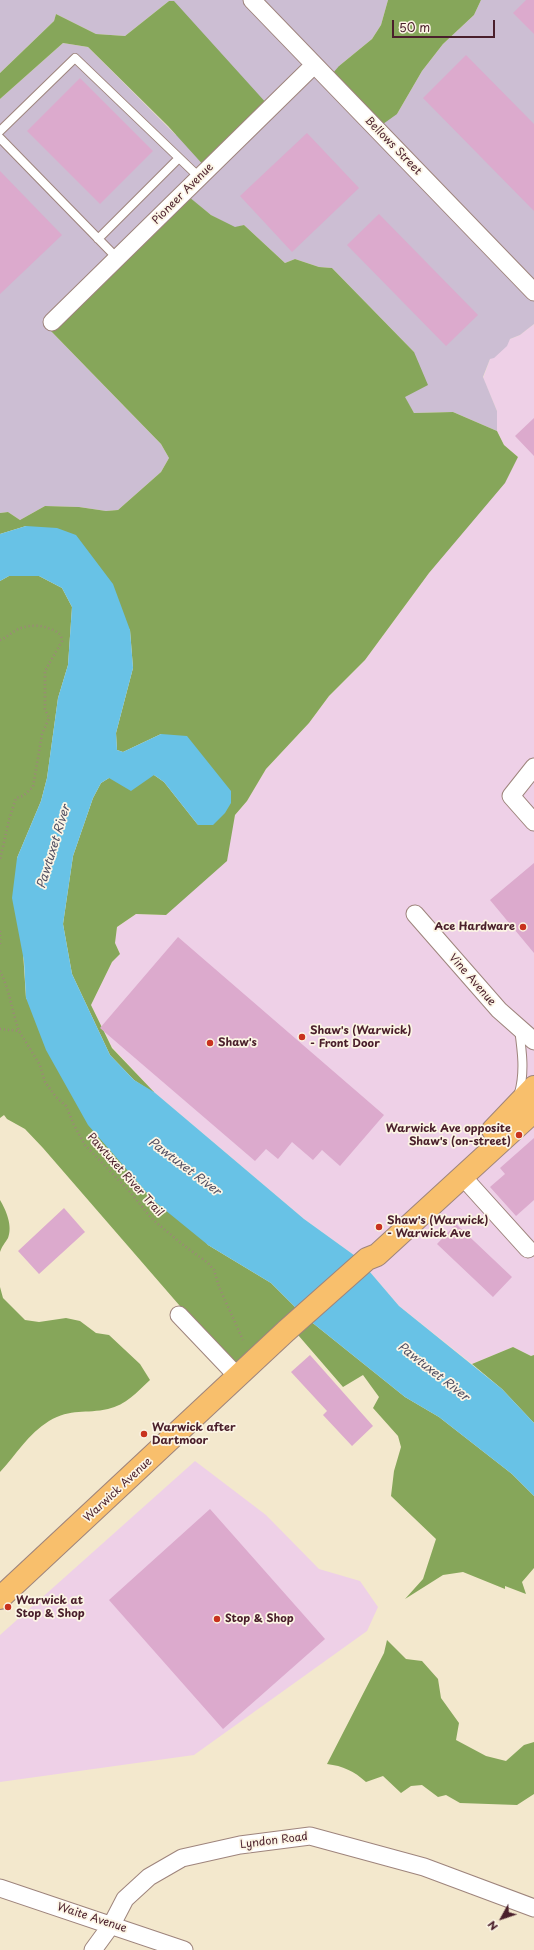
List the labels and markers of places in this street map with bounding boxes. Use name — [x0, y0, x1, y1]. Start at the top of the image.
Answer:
place label: Ace Hardware — [435, 920, 515, 934]
marker: Ace Hardware — [518, 922, 528, 932]
place label: Shaw's (Warwick) - Front Door — [310, 1024, 411, 1050]
marker: Shaw's (Warwick) - Front Door — [297, 1032, 307, 1042]
place label: Shaw's — [218, 1036, 257, 1050]
marker: Shaw's — [205, 1038, 215, 1048]
place label: Warwick Ave opposite Shaw's (on-street) — [386, 1122, 511, 1148]
marker: Warwick Ave opposite Shaw's (on-street) — [514, 1130, 524, 1140]
place label: Shaw's (Warwick) - Warwick Ave — [387, 1214, 488, 1240]
marker: Shaw's (Warwick) - Warwick Ave — [374, 1222, 384, 1232]
place label: Warwick after Dartmoor — [152, 1421, 236, 1447]
marker: Warwick after Dartmoor — [139, 1429, 149, 1439]
place label: Warwick at Stop & Shop — [16, 1594, 85, 1620]
marker: Warwick at Stop & Shop — [3, 1602, 13, 1612]
place label: Stop & Shop — [225, 1612, 294, 1626]
marker: Stop & Shop — [212, 1614, 222, 1624]

